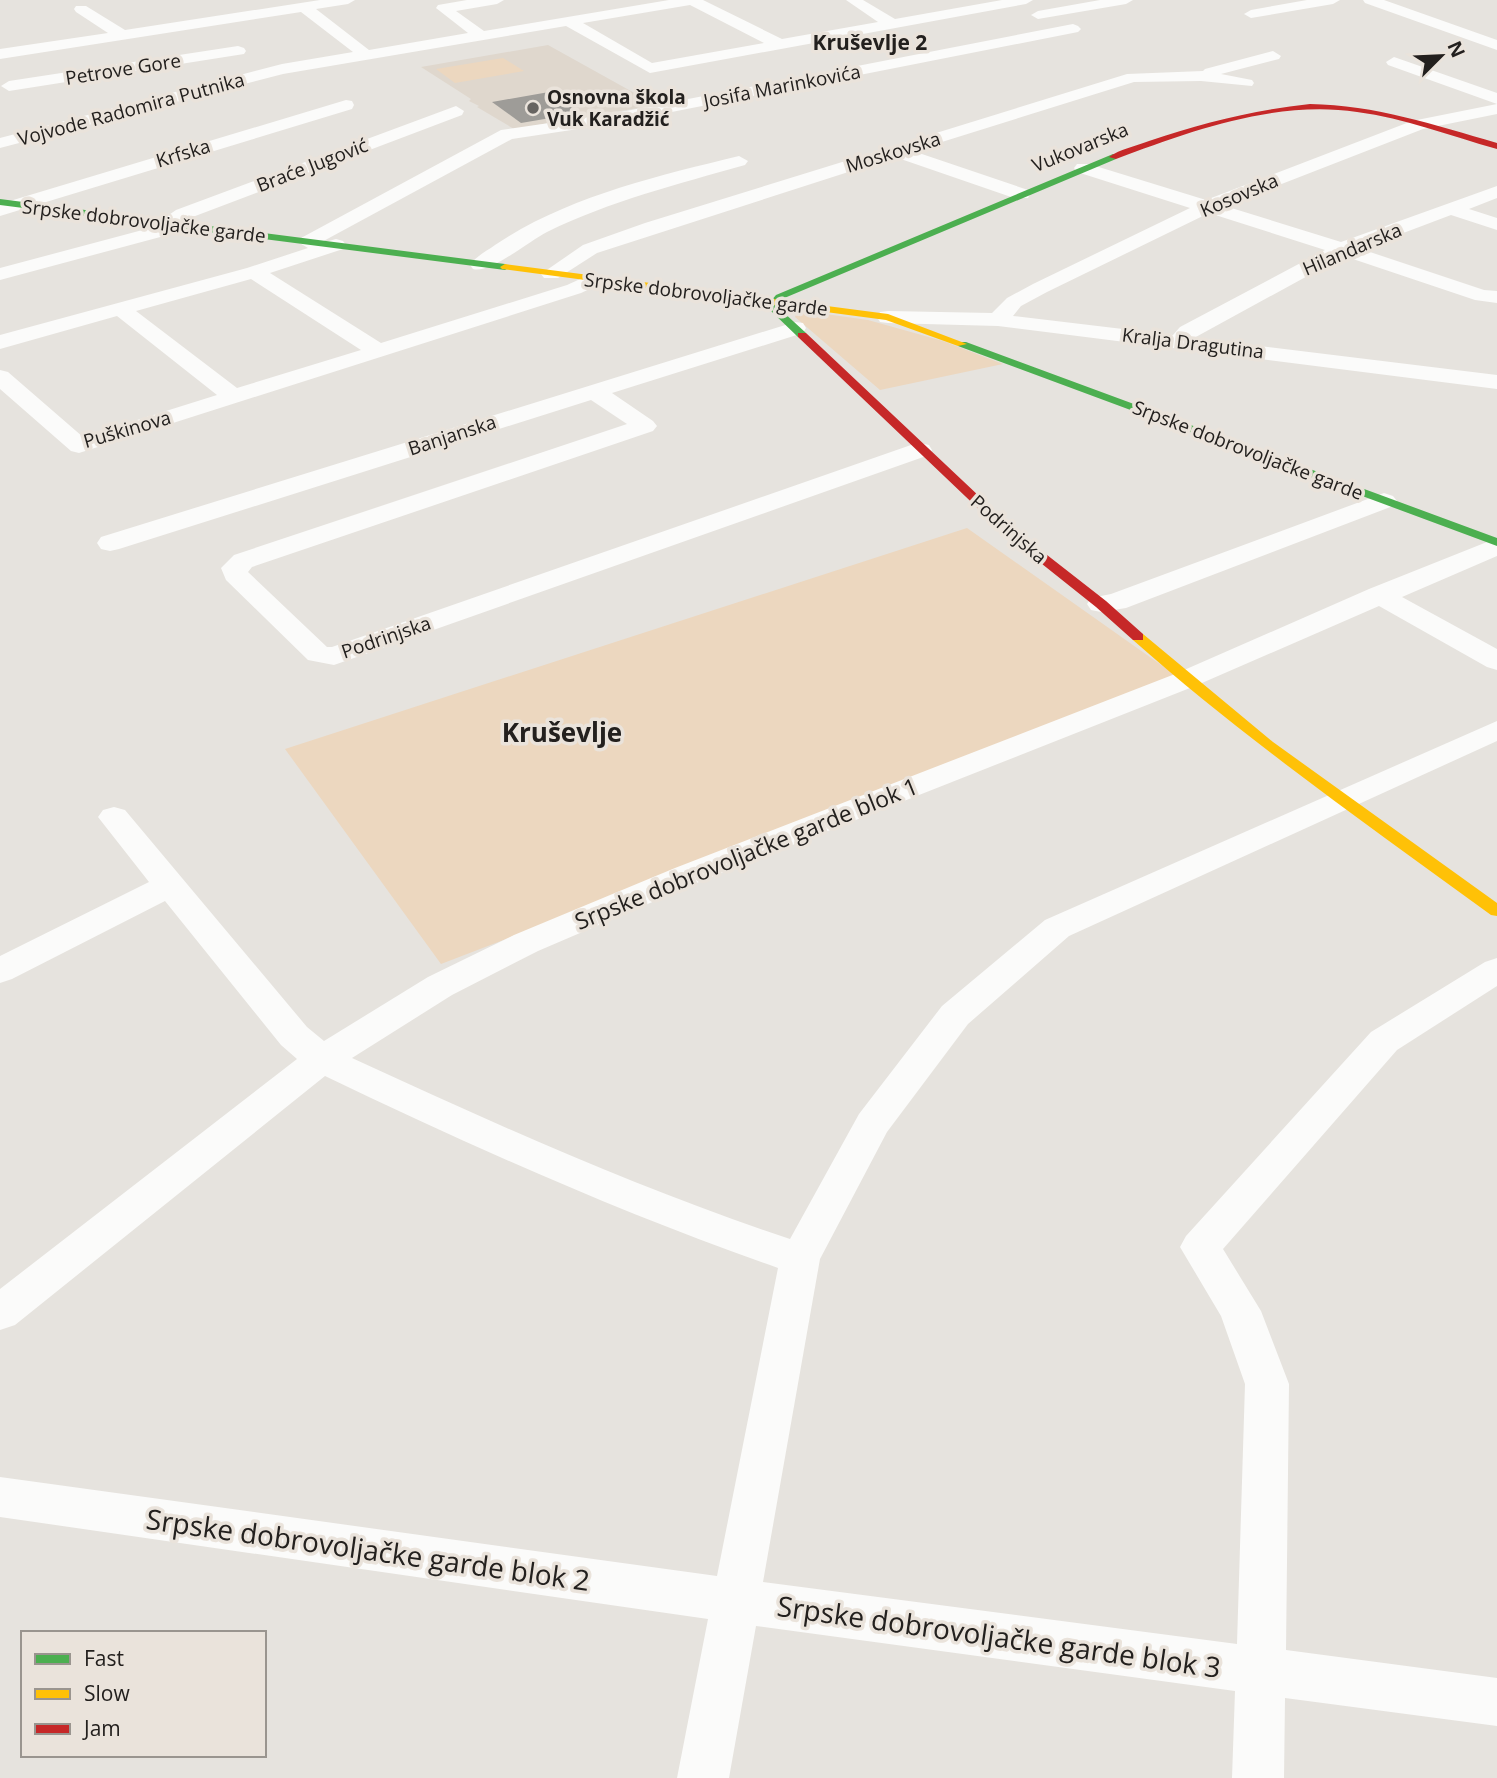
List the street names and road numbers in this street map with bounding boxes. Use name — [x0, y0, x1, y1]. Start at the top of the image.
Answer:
street label: Petrove Gore — [63, 47, 183, 91]
street label: Josifa Marinkovića — [699, 58, 863, 114]
street label: Vojvode Radomira Putnika — [15, 66, 247, 152]
street label: Vukovarska — [1028, 116, 1132, 178]
street label: Moskovska — [842, 125, 944, 179]
street label: Krfska — [153, 132, 213, 174]
street label: Braće Jugović — [253, 132, 371, 198]
street label: Kosovska — [1196, 167, 1282, 223]
street label: Srpske dobrovoljačke garde — [21, 193, 267, 249]
street label: Hilandarska — [1298, 216, 1406, 282]
street label: Srpske dobrovoljačke garde — [583, 266, 829, 322]
street label: Kralja Dragutina — [1120, 321, 1266, 365]
street label: Srpske dobrovoljačke garde — [1129, 394, 1367, 506]
street label: Puškinova — [80, 404, 174, 454]
street label: Banjanska — [405, 409, 499, 461]
street label: Podrinjska — [965, 489, 1053, 569]
street label: Podrinjska — [338, 610, 434, 664]
street label: Srpske dobrovoljačke garde blok 1 — [570, 769, 922, 937]
street label: Srpske dobrovoljačke garde blok 2 — [144, 1499, 592, 1599]
street label: Srpske dobrovoljačke garde blok 3 — [775, 1586, 1223, 1686]

